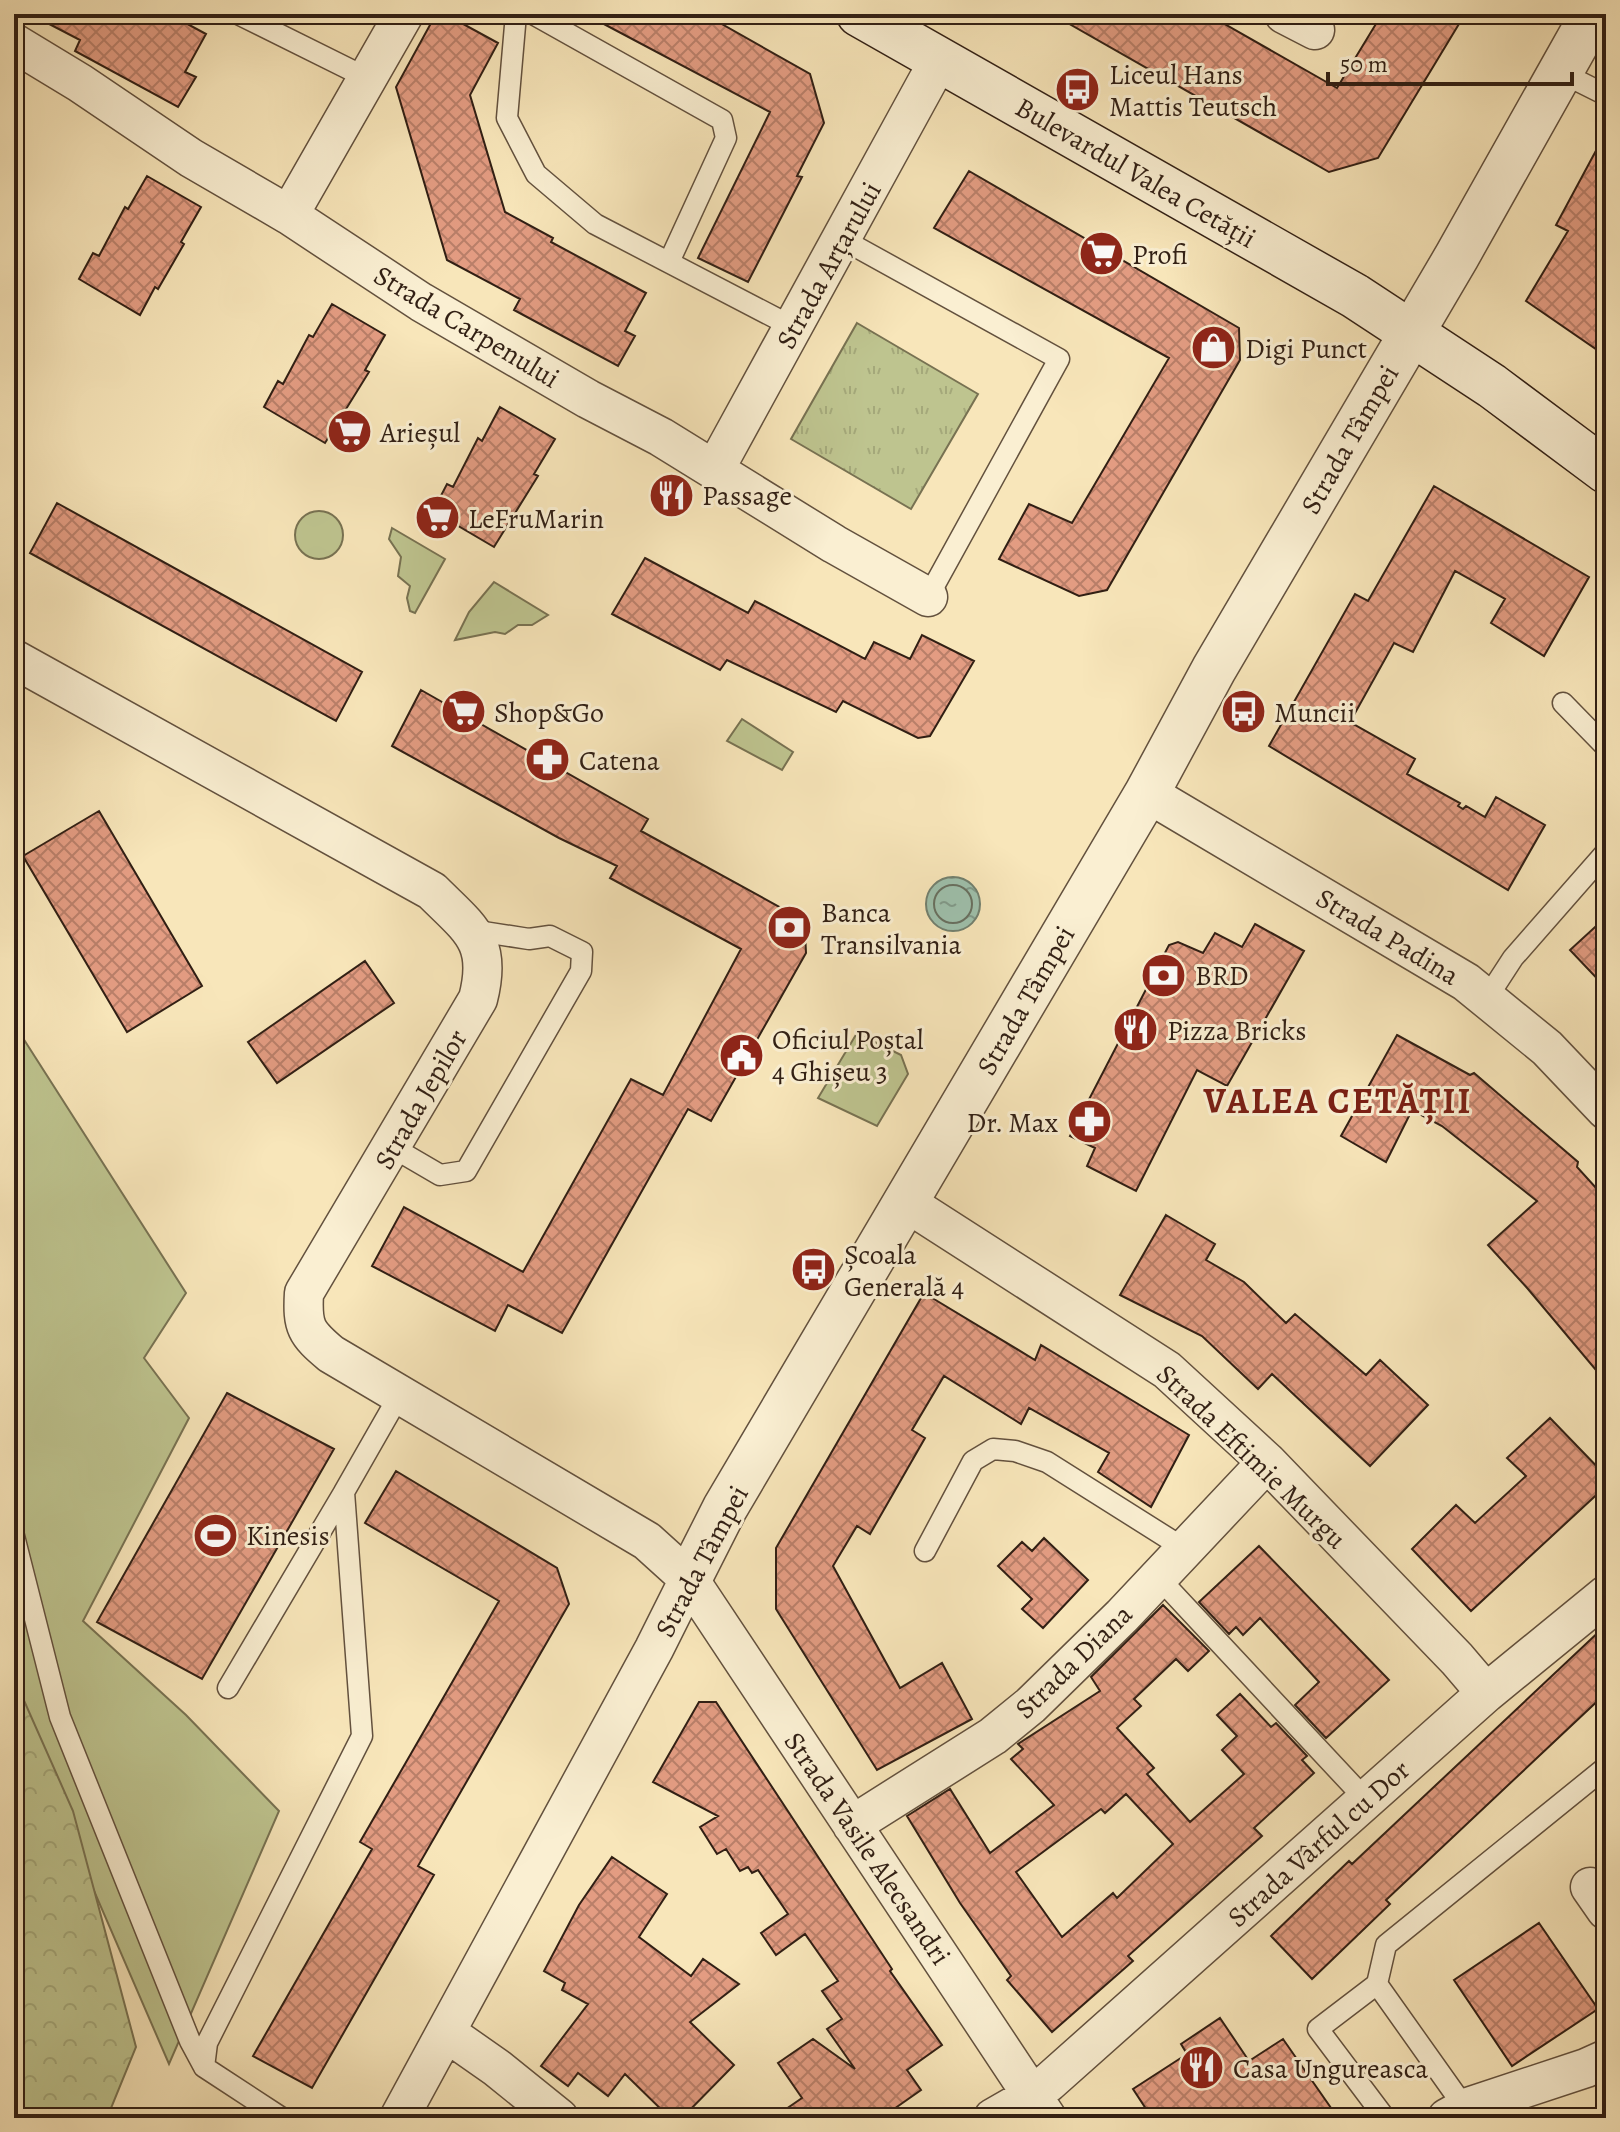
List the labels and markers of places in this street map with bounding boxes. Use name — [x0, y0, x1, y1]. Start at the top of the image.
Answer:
place label: Liceul Hans Mattis Teutsch — [1109, 56, 1277, 126]
bus stop icon: Liceul Hans Mattis Teutsch — [1054, 66, 1102, 114]
supermarket icon: Profi — [1077, 230, 1125, 278]
place label: Profi — [1132, 236, 1188, 274]
shop icon: Digi Punct — [1190, 324, 1238, 372]
place label: Digi Punct — [1245, 330, 1367, 368]
supermarket icon: Arieșul — [325, 408, 373, 456]
place label: Arieșul — [379, 414, 460, 452]
restaurant icon: Passage — [647, 471, 695, 519]
place label: Passage — [702, 477, 792, 515]
supermarket icon: LeFruMarin — [413, 494, 461, 542]
place label: LeFruMarin — [468, 500, 604, 538]
supermarket icon: Shop&Go — [439, 688, 487, 736]
bus stop icon: Muncii — [1219, 688, 1267, 736]
place label: Shop&Go — [494, 694, 604, 732]
place label: Muncii — [1274, 694, 1355, 732]
pharmacy icon: Catena — [524, 736, 572, 784]
place label: Catena — [579, 742, 660, 780]
place label: Banca Transilvania — [821, 894, 962, 964]
bank icon: Banca Transilvania — [766, 904, 814, 952]
bank icon: BRD — [1140, 951, 1188, 999]
place label: BRD — [1195, 957, 1249, 995]
restaurant icon: Pizza Bricks — [1112, 1006, 1160, 1054]
place label: Pizza Bricks — [1167, 1012, 1307, 1050]
place label: Oficiul Poștal 4 Ghișeu 3 — [772, 1021, 924, 1091]
public building icon: Oficiul Poștal 4 Ghișeu 3 — [717, 1031, 765, 1079]
pharmacy icon: Dr. Max — [1065, 1098, 1113, 1146]
place label: Dr. Max — [967, 1104, 1059, 1142]
place label: Școala Generală 4 — [844, 1236, 964, 1306]
bus stop icon: Școala Generală 4 — [789, 1246, 837, 1294]
sports icon: Kinesis — [191, 1511, 239, 1559]
place label: Kinesis — [246, 1517, 330, 1555]
restaurant icon: Casa Ungureasca — [1178, 2044, 1226, 2092]
place label: Casa Ungureasca — [1233, 2050, 1428, 2088]

